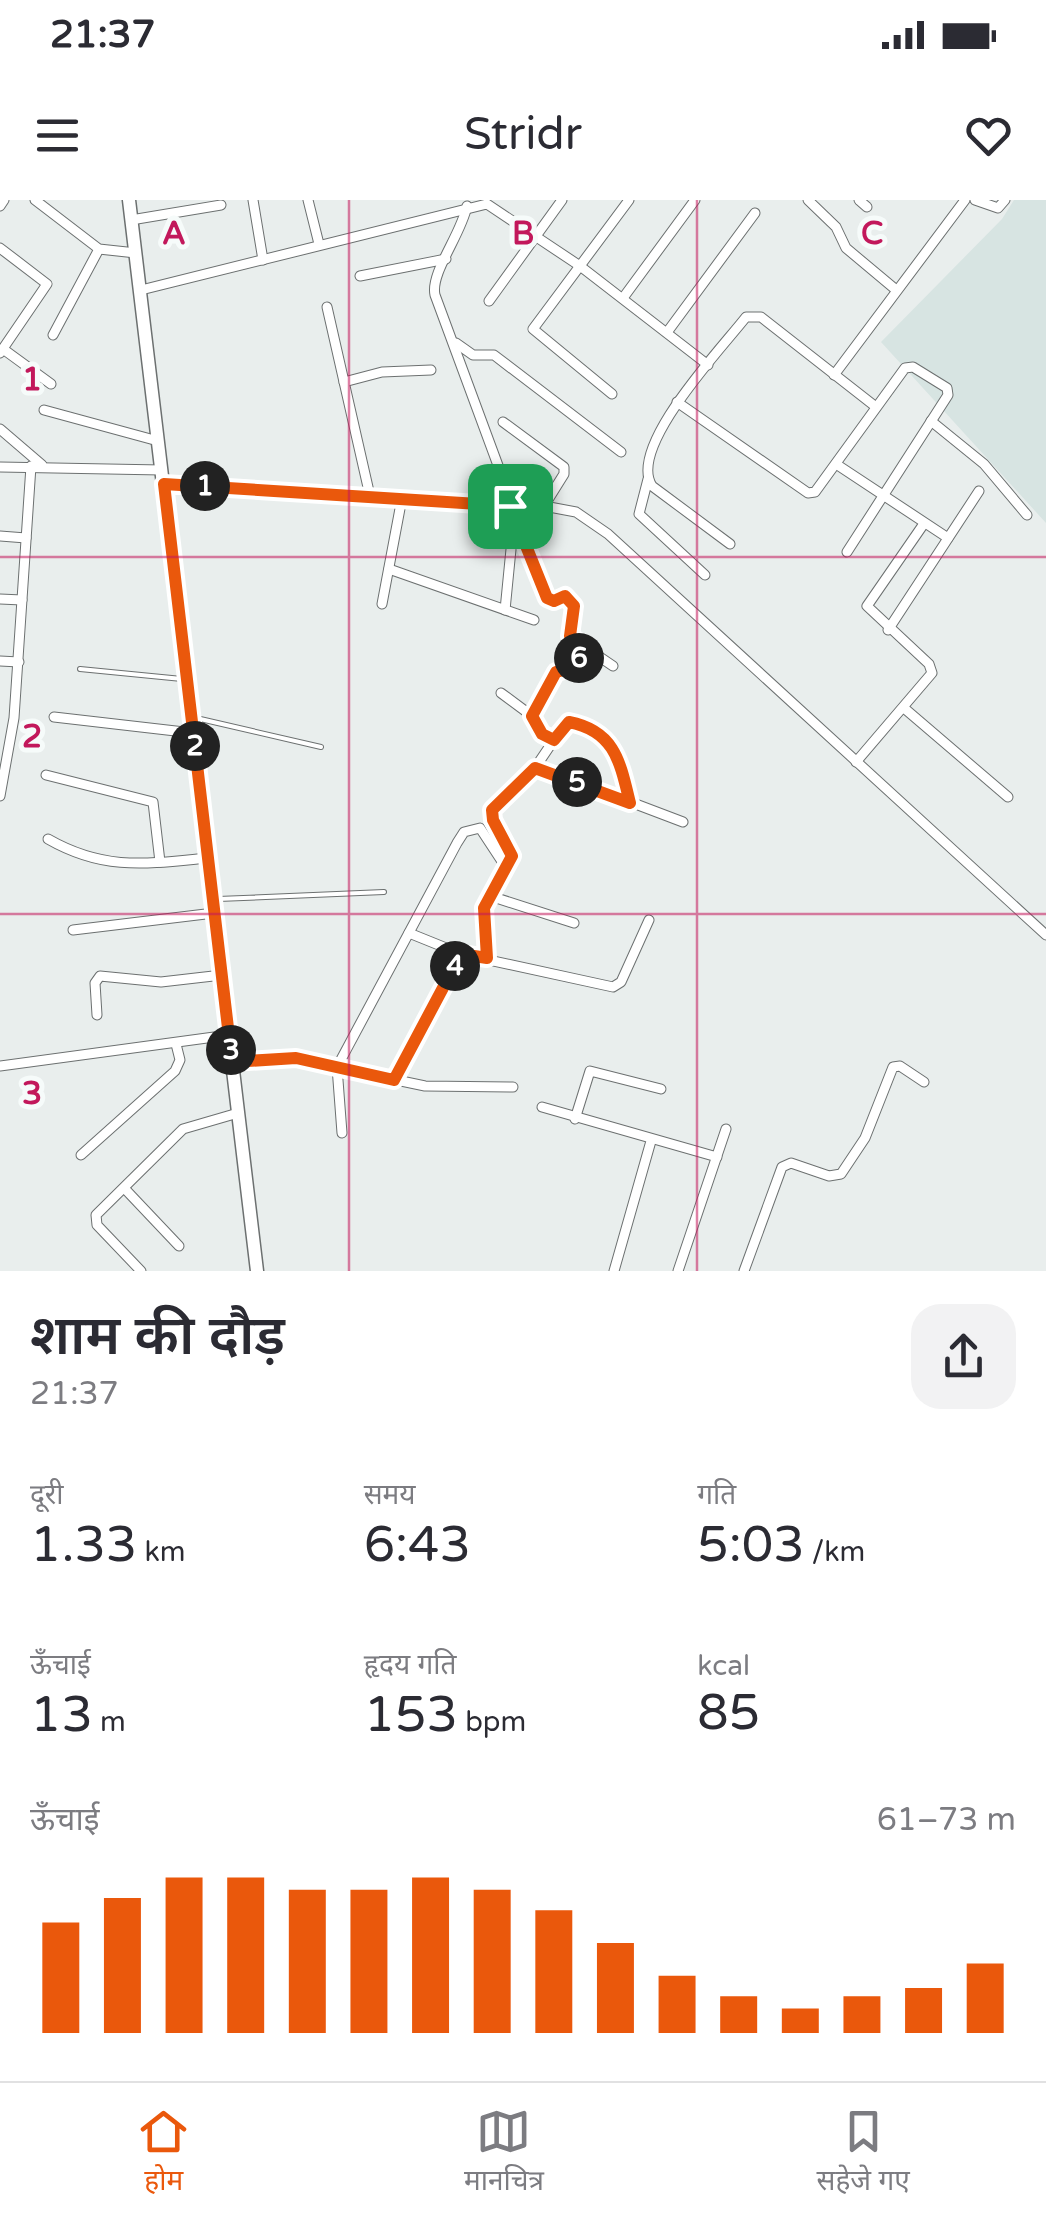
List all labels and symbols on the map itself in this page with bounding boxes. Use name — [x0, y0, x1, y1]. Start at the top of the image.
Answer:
text: A — [162, 215, 186, 253]
text: B — [512, 215, 534, 253]
text: C — [861, 215, 883, 253]
text: 1 — [22, 361, 42, 399]
pin: 1 — [180, 461, 230, 511]
pin — [468, 464, 553, 549]
pin: 6 — [554, 633, 604, 683]
text: 2 — [22, 718, 42, 756]
pin: 2 — [170, 721, 220, 771]
pin: 5 — [552, 757, 602, 807]
pin: 4 — [430, 941, 480, 991]
pin: 3 — [206, 1025, 256, 1075]
text: 3 — [22, 1075, 42, 1113]

